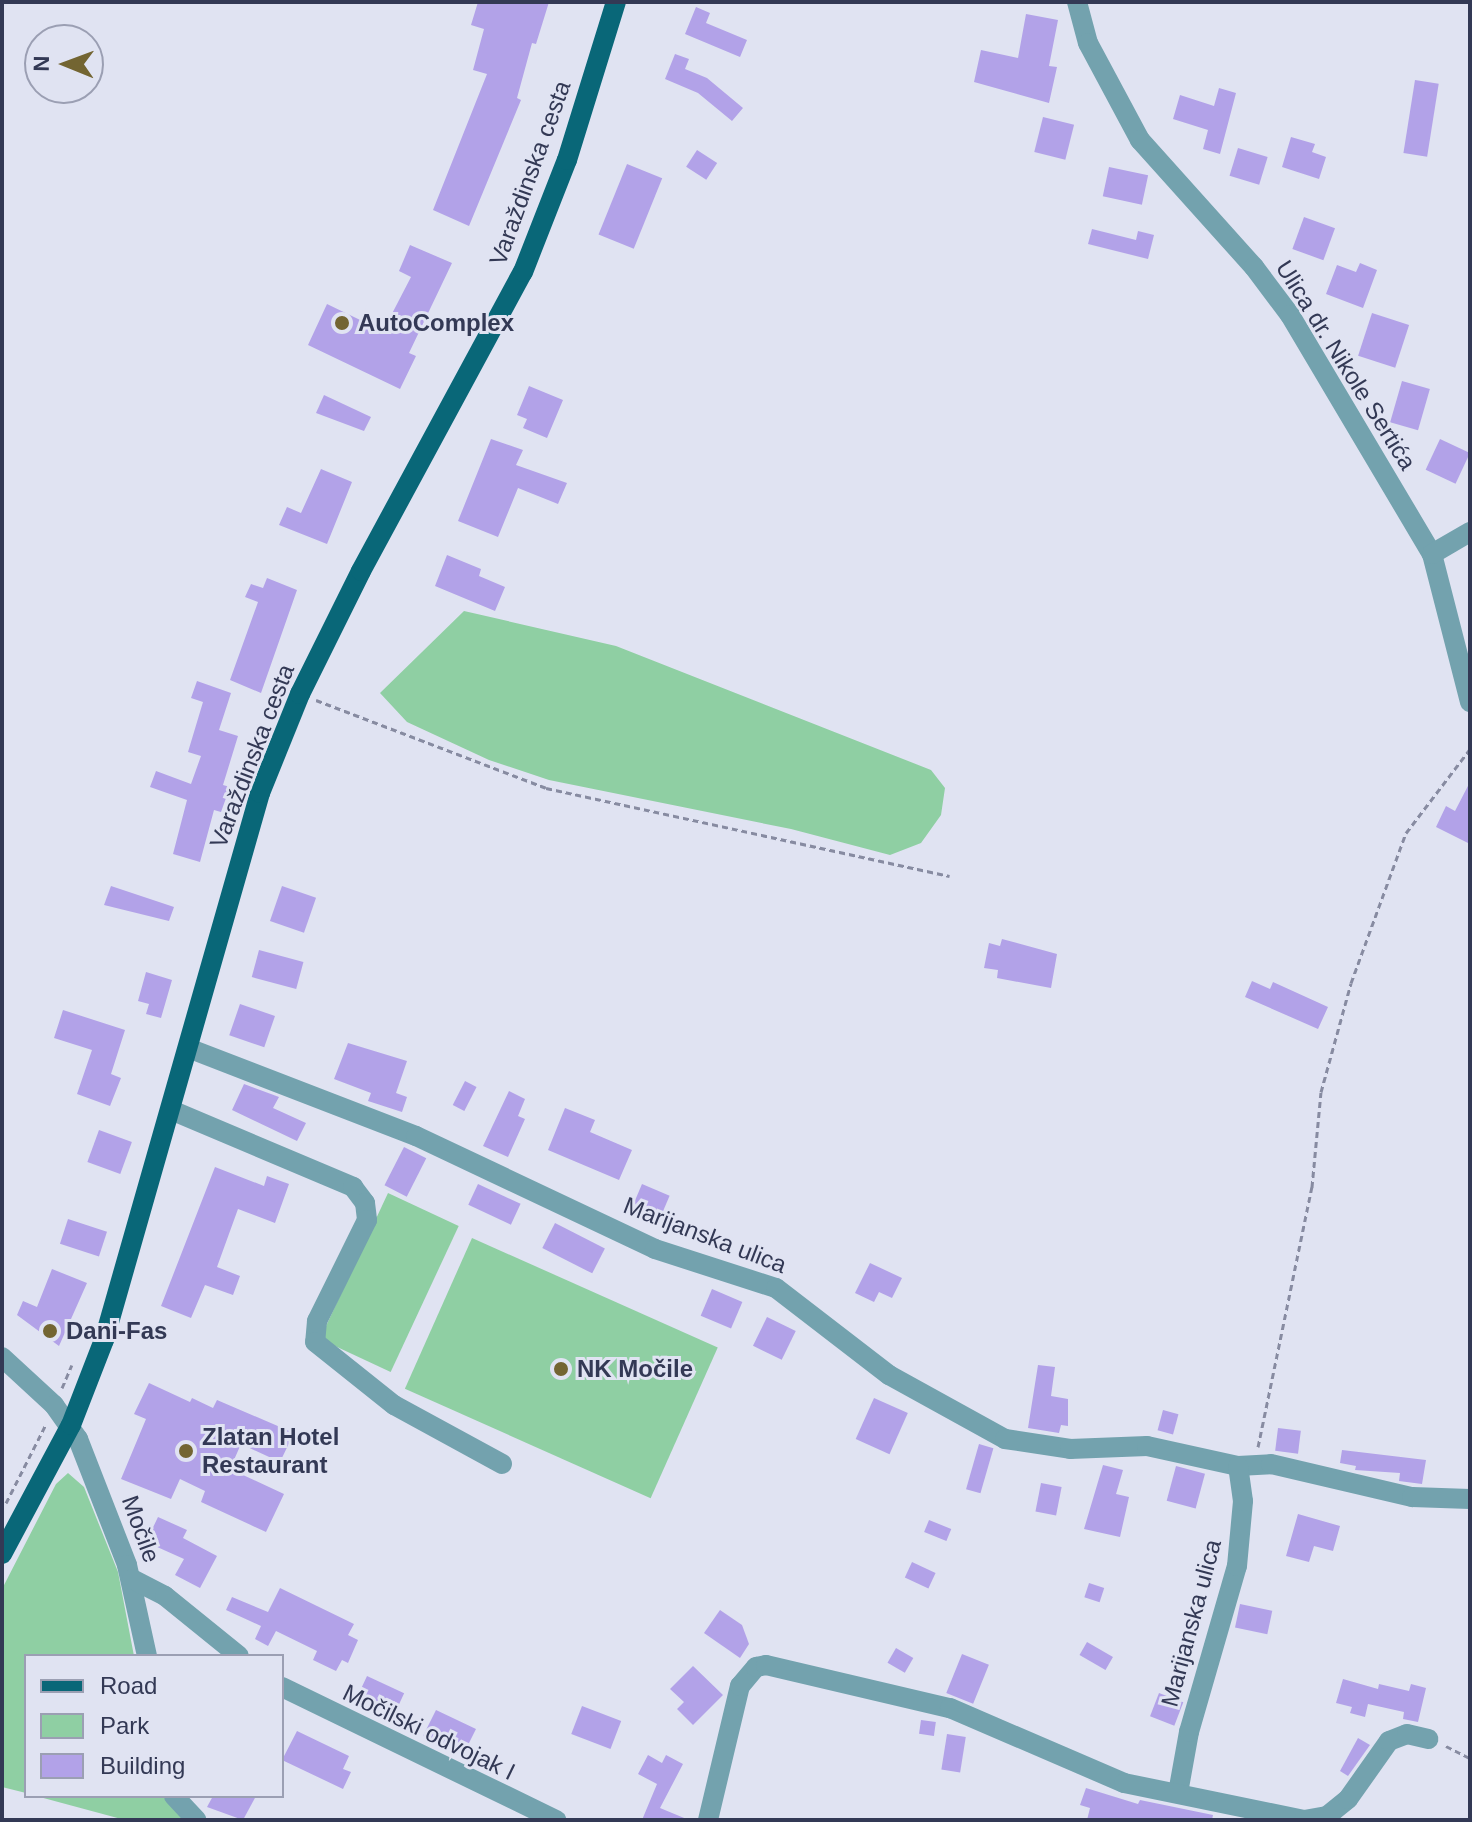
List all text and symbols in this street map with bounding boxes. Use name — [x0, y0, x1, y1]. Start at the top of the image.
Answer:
north arrow — [24, 24, 104, 104]
text: N — [29, 55, 54, 72]
street label: Varaždinska cesta — [483, 77, 577, 269]
street label: Ulica dr. Nikole Sertića — [1270, 255, 1422, 475]
place label: AutoComplex — [358, 309, 514, 337]
marker: AutoComplex — [333, 314, 351, 332]
street label: Varaždinska cesta — [204, 660, 300, 852]
street label: Marijanska ulica — [620, 1191, 790, 1279]
place label: Dani-Fas — [66, 1317, 167, 1345]
marker: Dani-Fas — [41, 1322, 59, 1340]
place label: NK Močile — [577, 1355, 693, 1383]
marker: NK Močile — [552, 1360, 570, 1378]
place label: Zlatan Hotel Restaurant — [202, 1423, 339, 1479]
marker: Zlatan Hotel Restaurant — [177, 1442, 195, 1460]
street label: Močile — [116, 1491, 166, 1567]
street label: Marijanska ulica — [1155, 1536, 1227, 1710]
legend — [24, 1654, 284, 1798]
text: Road — [100, 1672, 157, 1699]
street label: Močilski odvojak I — [338, 1678, 520, 1786]
text: Park — [100, 1712, 149, 1739]
text: Building — [100, 1752, 185, 1779]

